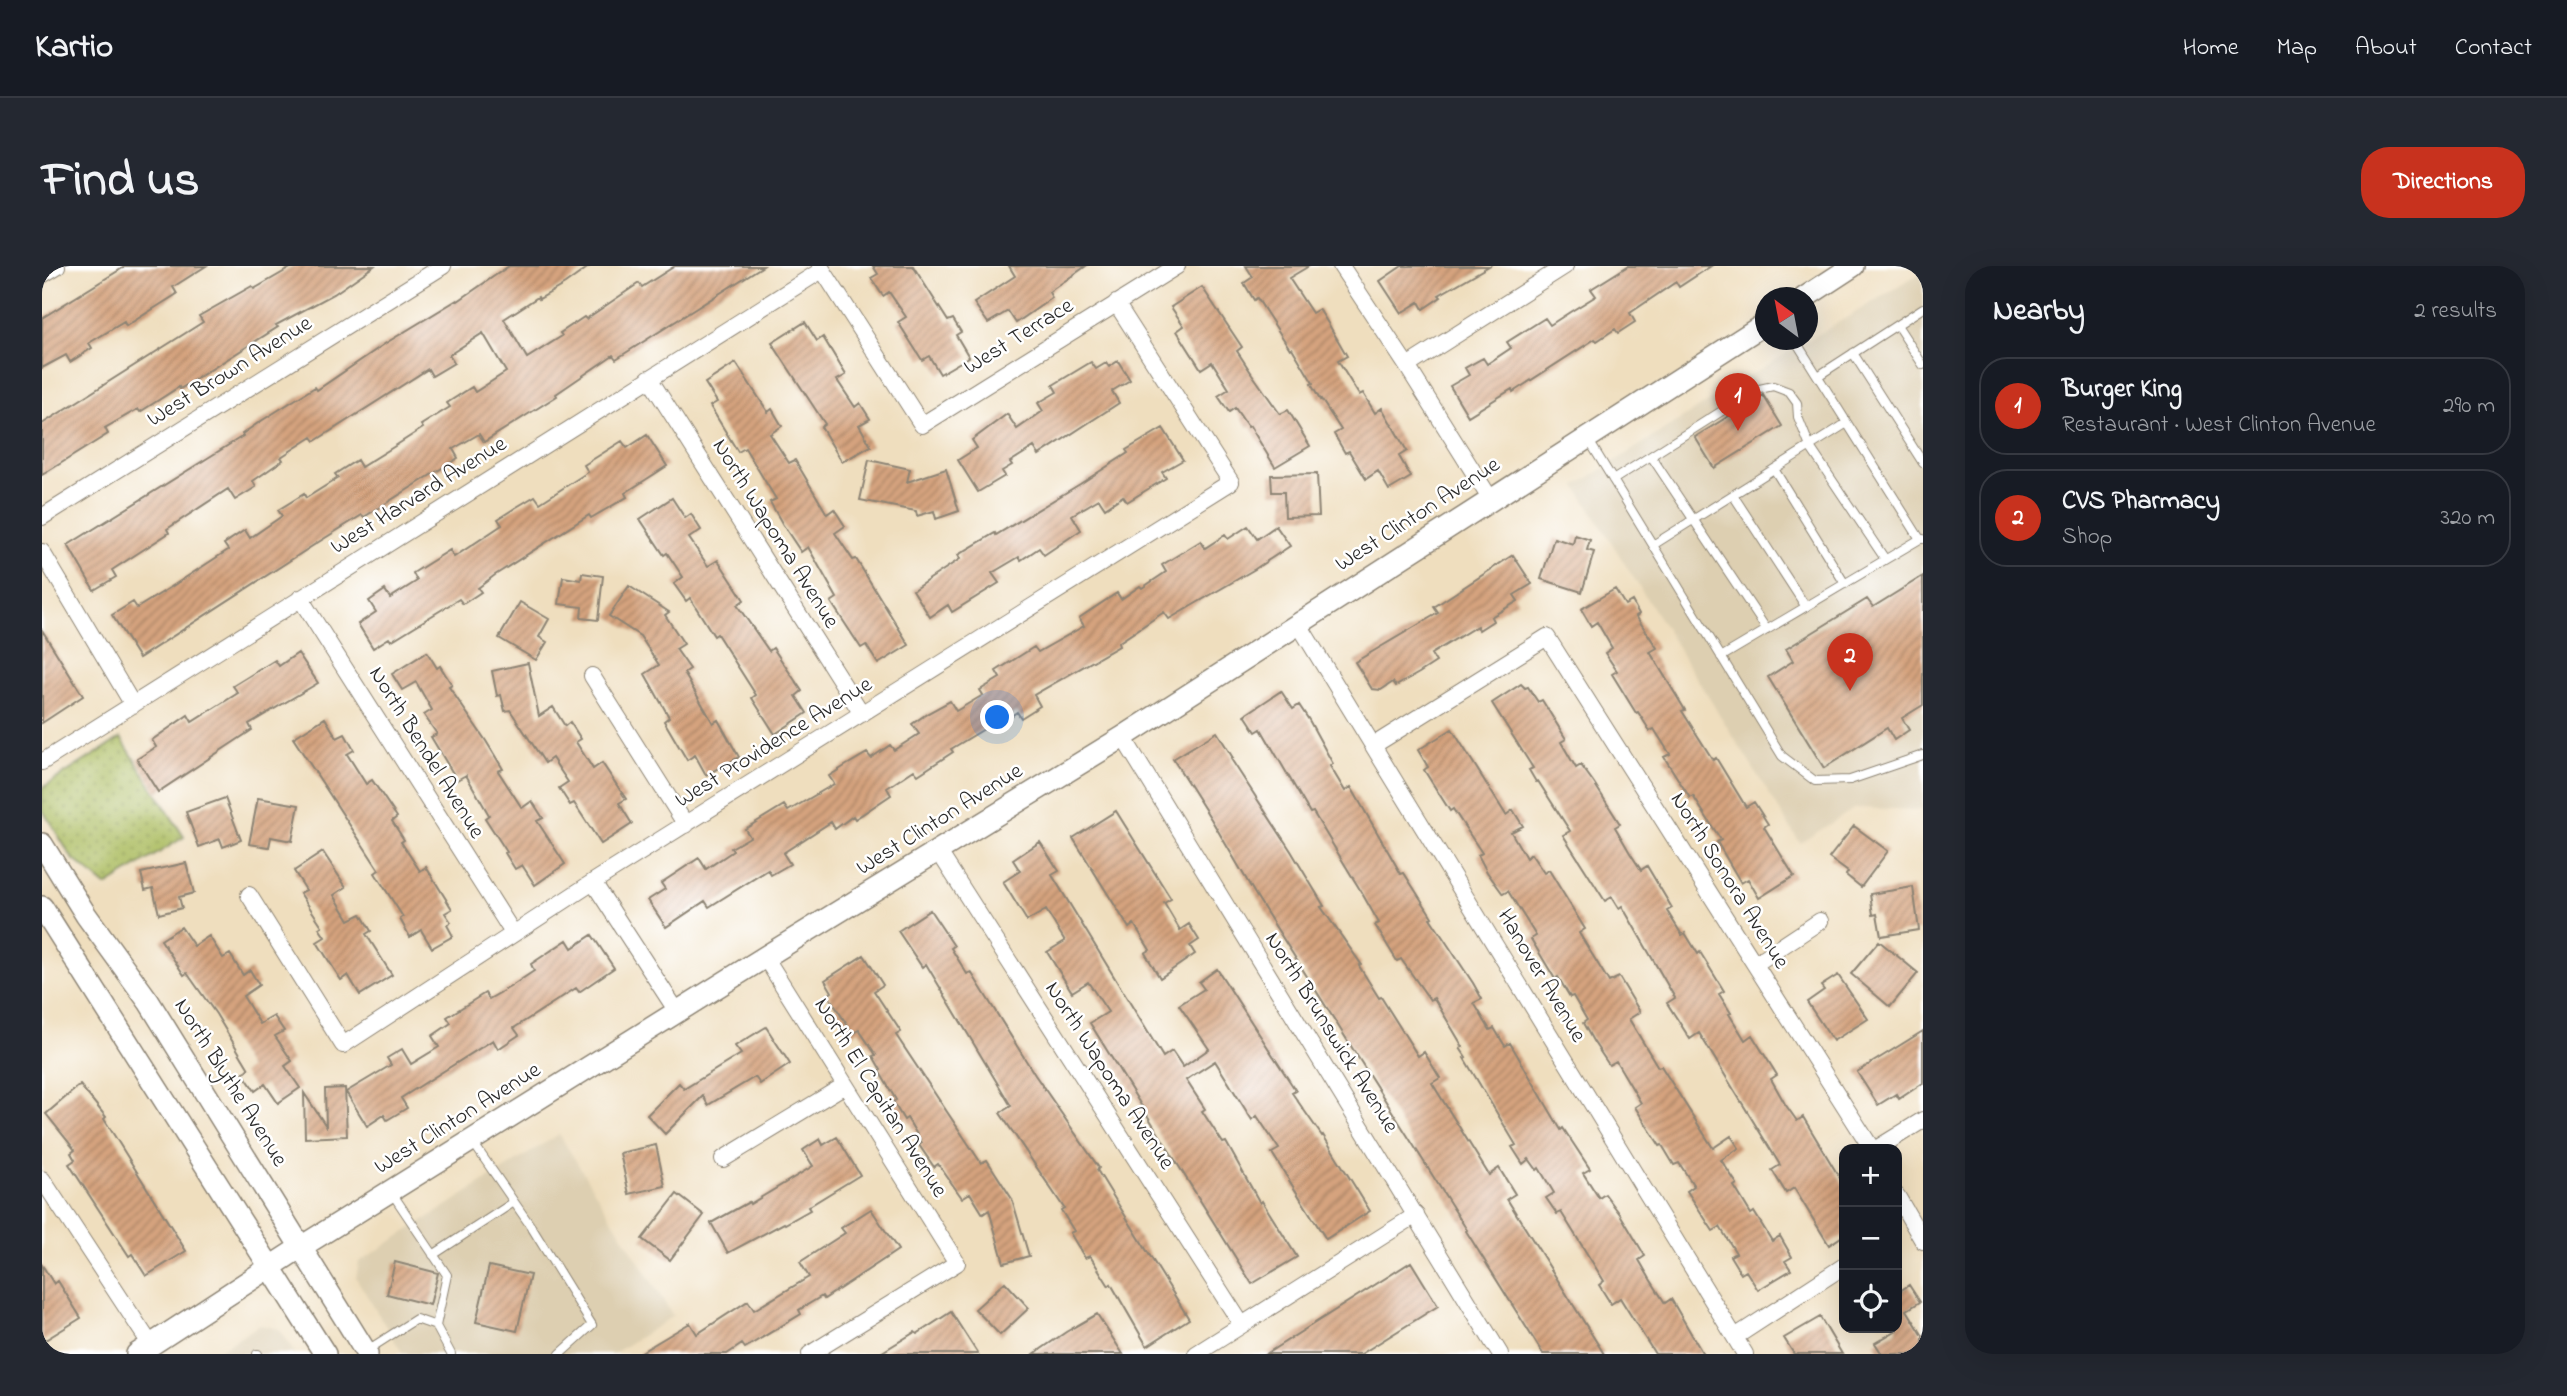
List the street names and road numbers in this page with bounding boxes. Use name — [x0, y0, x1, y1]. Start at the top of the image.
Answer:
street label: West Terrace — [958, 290, 1081, 384]
street label: West Brown Avenue — [141, 308, 319, 436]
street label: West Harvard Avenue — [325, 428, 514, 564]
street label: North Wapoma Avenue — [703, 433, 847, 636]
street label: West Clinton Avenue — [1329, 449, 1508, 581]
street label: North Bendel Avenue — [360, 660, 493, 846]
street label: West Providence Avenue — [669, 669, 880, 817]
street label: West Clinton Avenue — [850, 755, 1030, 885]
street label: North Sonora Avenue — [1661, 786, 1797, 976]
street label: Hanover Avenue — [1488, 903, 1594, 1050]
street label: North Brunswick Avenue — [1256, 926, 1407, 1141]
street label: North Wapoma Avenue — [1036, 975, 1183, 1177]
street label: North Blythe Avenue — [163, 992, 296, 1175]
street label: North El Capitan Avenue — [805, 992, 955, 1205]
street label: West Clinton Avenue — [368, 1054, 548, 1184]

